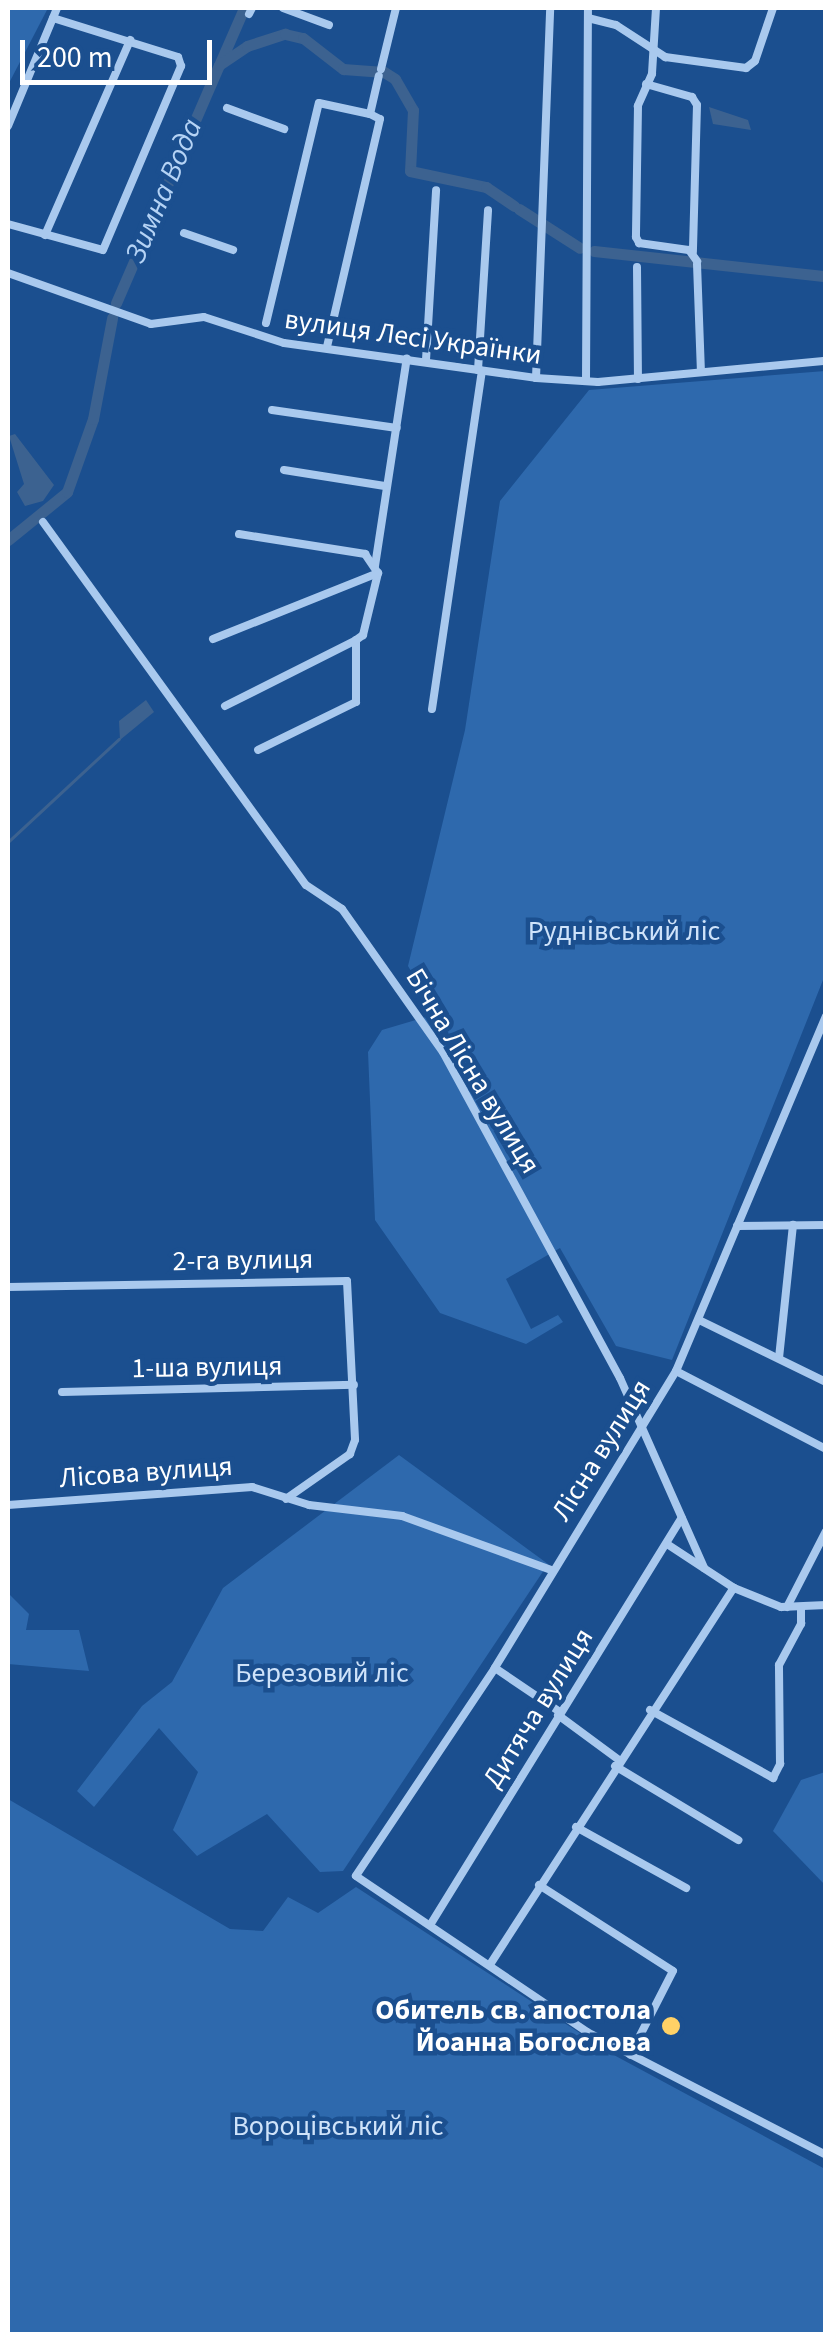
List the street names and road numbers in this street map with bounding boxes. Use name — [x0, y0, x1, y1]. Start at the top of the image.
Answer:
street label: вулиця Лесі Українки — [282, 302, 544, 372]
street label: Бічна Лісна вулиця — [399, 962, 547, 1180]
street label: 2-га вулиця — [172, 1242, 314, 1278]
street label: 1-ша вулиця — [131, 1349, 283, 1385]
street label: Лісна вулиця — [544, 1373, 658, 1527]
street label: Лісова вулиця — [58, 1449, 234, 1495]
street label: Дитяча вулиця — [476, 1622, 600, 1794]

